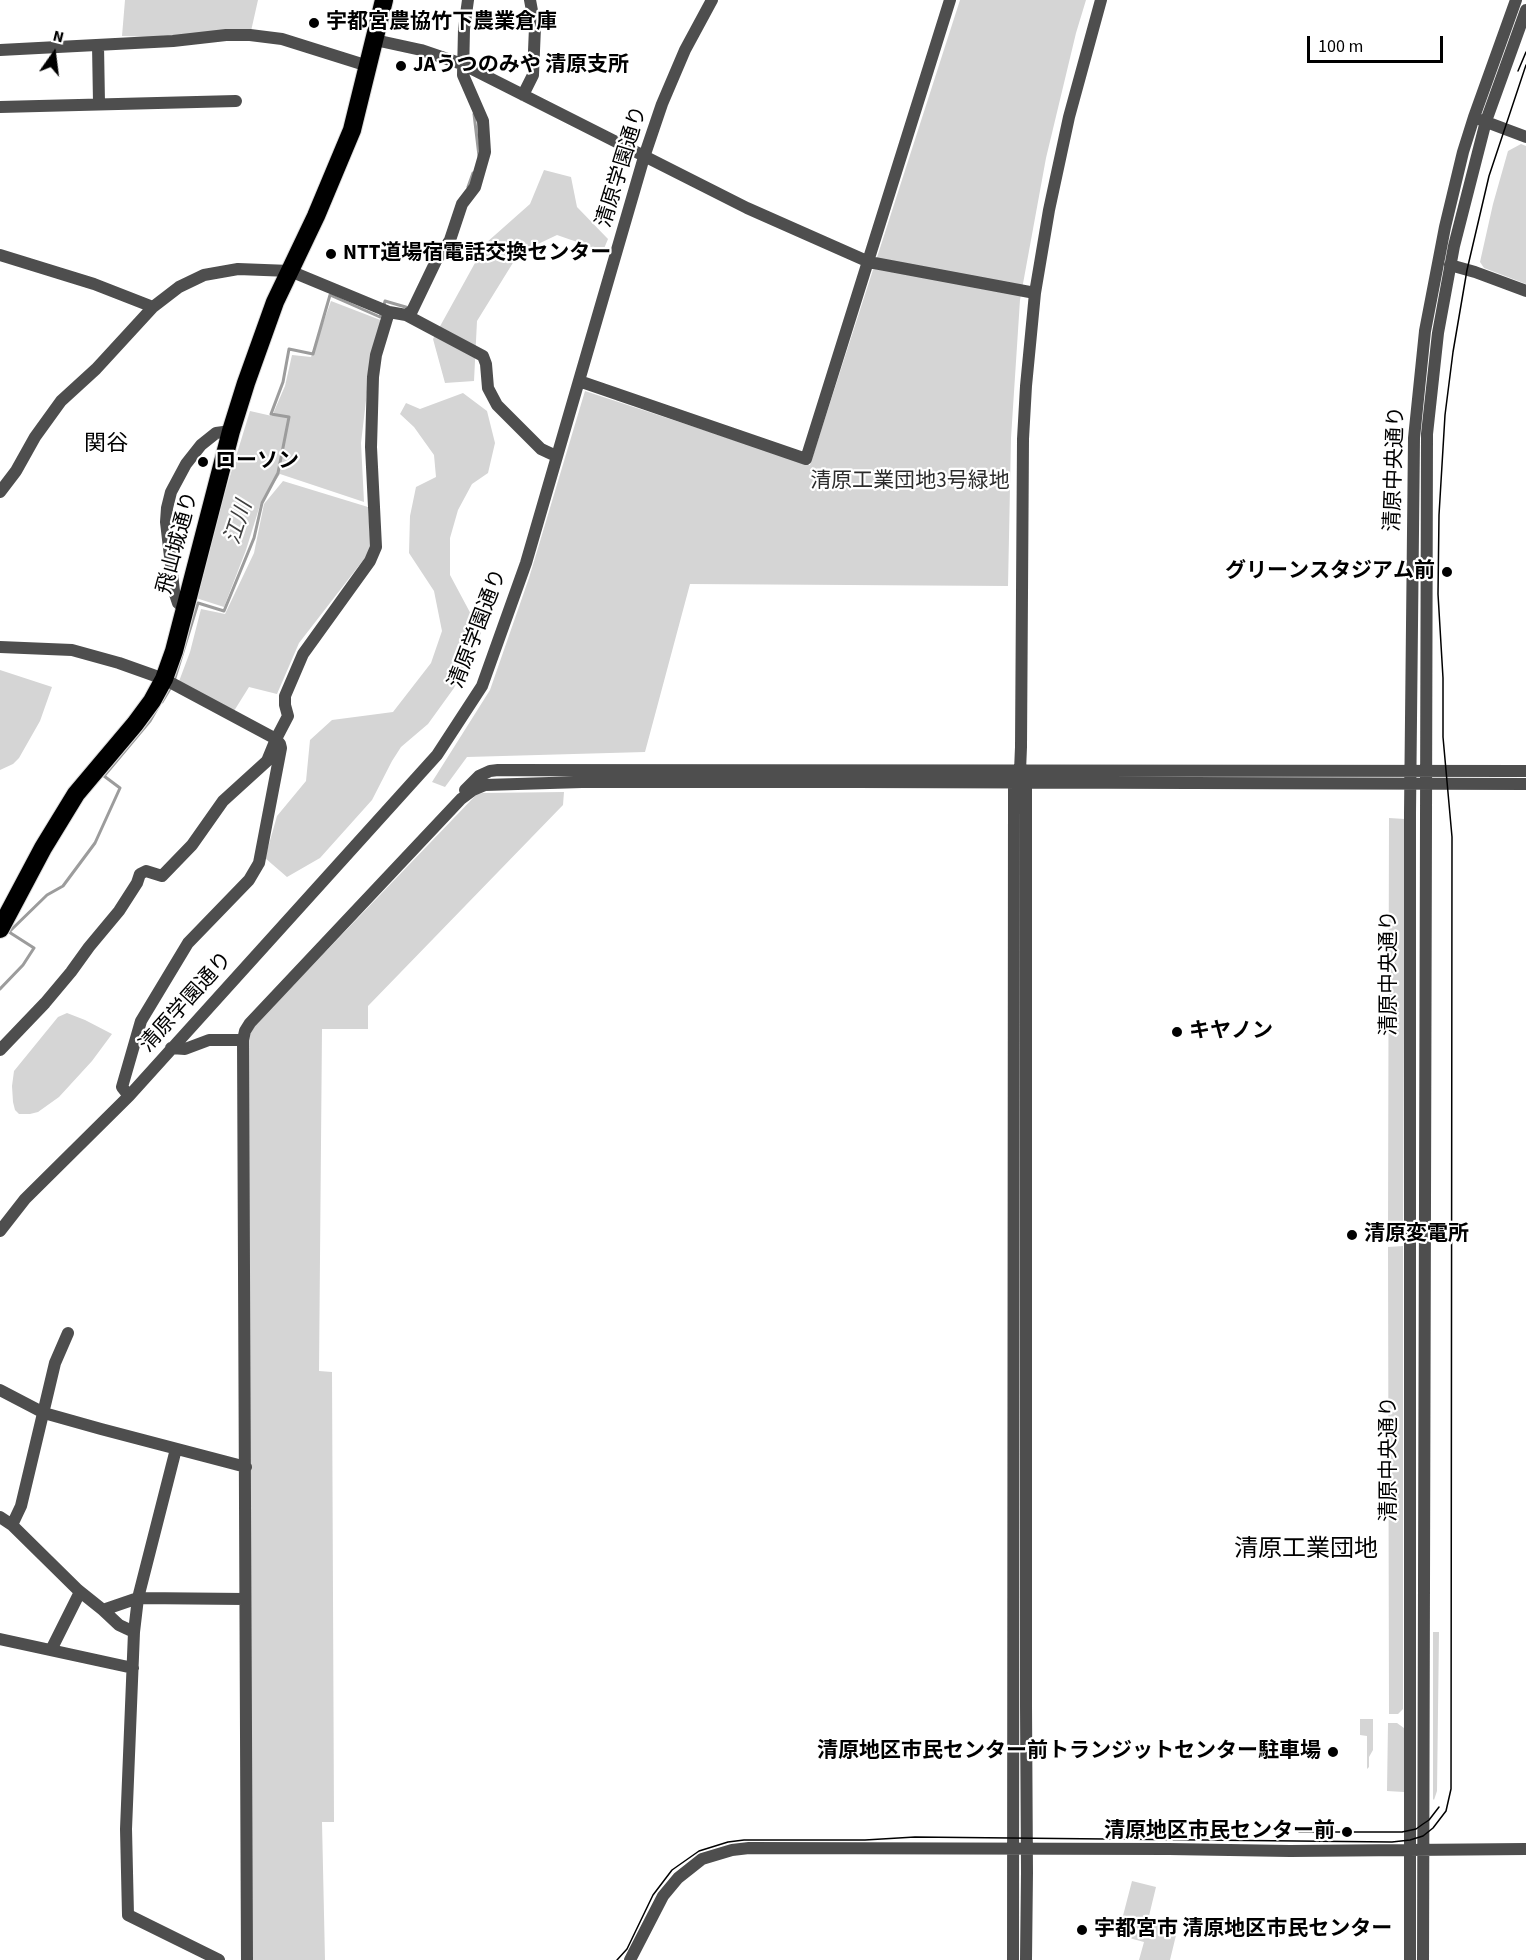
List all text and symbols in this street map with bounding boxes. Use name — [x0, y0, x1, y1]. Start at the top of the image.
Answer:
place label: 宇都宮農協竹下農業倉庫 — [326, 10, 557, 36]
marker: 宇都宮農協竹下農業倉庫 — [307, 16, 321, 30]
north arrow — [24, 24, 84, 84]
scale bar — [1310, 24, 1446, 62]
text: N — [51, 25, 66, 48]
text: 100 m — [1318, 34, 1363, 59]
place label: JAうつのみや 清原支所 — [413, 53, 629, 79]
marker: JAうつのみや 清原支所 — [394, 59, 408, 73]
street label: 清原学園通り — [593, 103, 653, 231]
place label: NTT道場宿電話交換センター — [343, 241, 611, 267]
marker: NTT道場宿電話交換センター — [324, 247, 338, 261]
street label: 清原中央通り — [1381, 406, 1411, 532]
district label: 関谷 — [84, 432, 128, 458]
place label: ローソン — [215, 449, 299, 475]
marker: ローソン — [196, 455, 210, 469]
park label: 清原工業団地3号緑地 — [810, 469, 1010, 495]
street label: 飛山城通り — [153, 489, 205, 597]
water label: 江川 — [221, 498, 259, 548]
place label: グリーンスタジアム前 — [1225, 559, 1435, 585]
marker: グリーンスタジアム前 — [1440, 565, 1454, 579]
street label: 清原学園通り — [445, 566, 513, 692]
street label: 清原中央通り — [1377, 910, 1403, 1036]
street label: 清原学園通り — [135, 948, 239, 1058]
place label: キヤノン — [1189, 1019, 1273, 1045]
marker: キヤノン — [1170, 1025, 1184, 1039]
place label: 清原変電所 — [1364, 1222, 1469, 1248]
marker: 清原変電所 — [1345, 1228, 1359, 1242]
street label: 清原中央通り — [1377, 1396, 1403, 1522]
district label: 清原工業団地 — [1234, 1537, 1378, 1565]
place label: 清原地区市民センター前トランジットセンター駐車場 — [817, 1739, 1321, 1765]
marker: 清原地区市民センター前トランジットセンター駐車場 — [1326, 1745, 1340, 1759]
place label: 清原地区市民センター前 — [1104, 1819, 1335, 1845]
marker: 清原地区市民センター前 — [1340, 1825, 1354, 1839]
place label: 宇都宮市 清原地区市民センター — [1094, 1917, 1392, 1943]
marker: 宇都宮市 清原地区市民センター — [1075, 1923, 1089, 1937]

